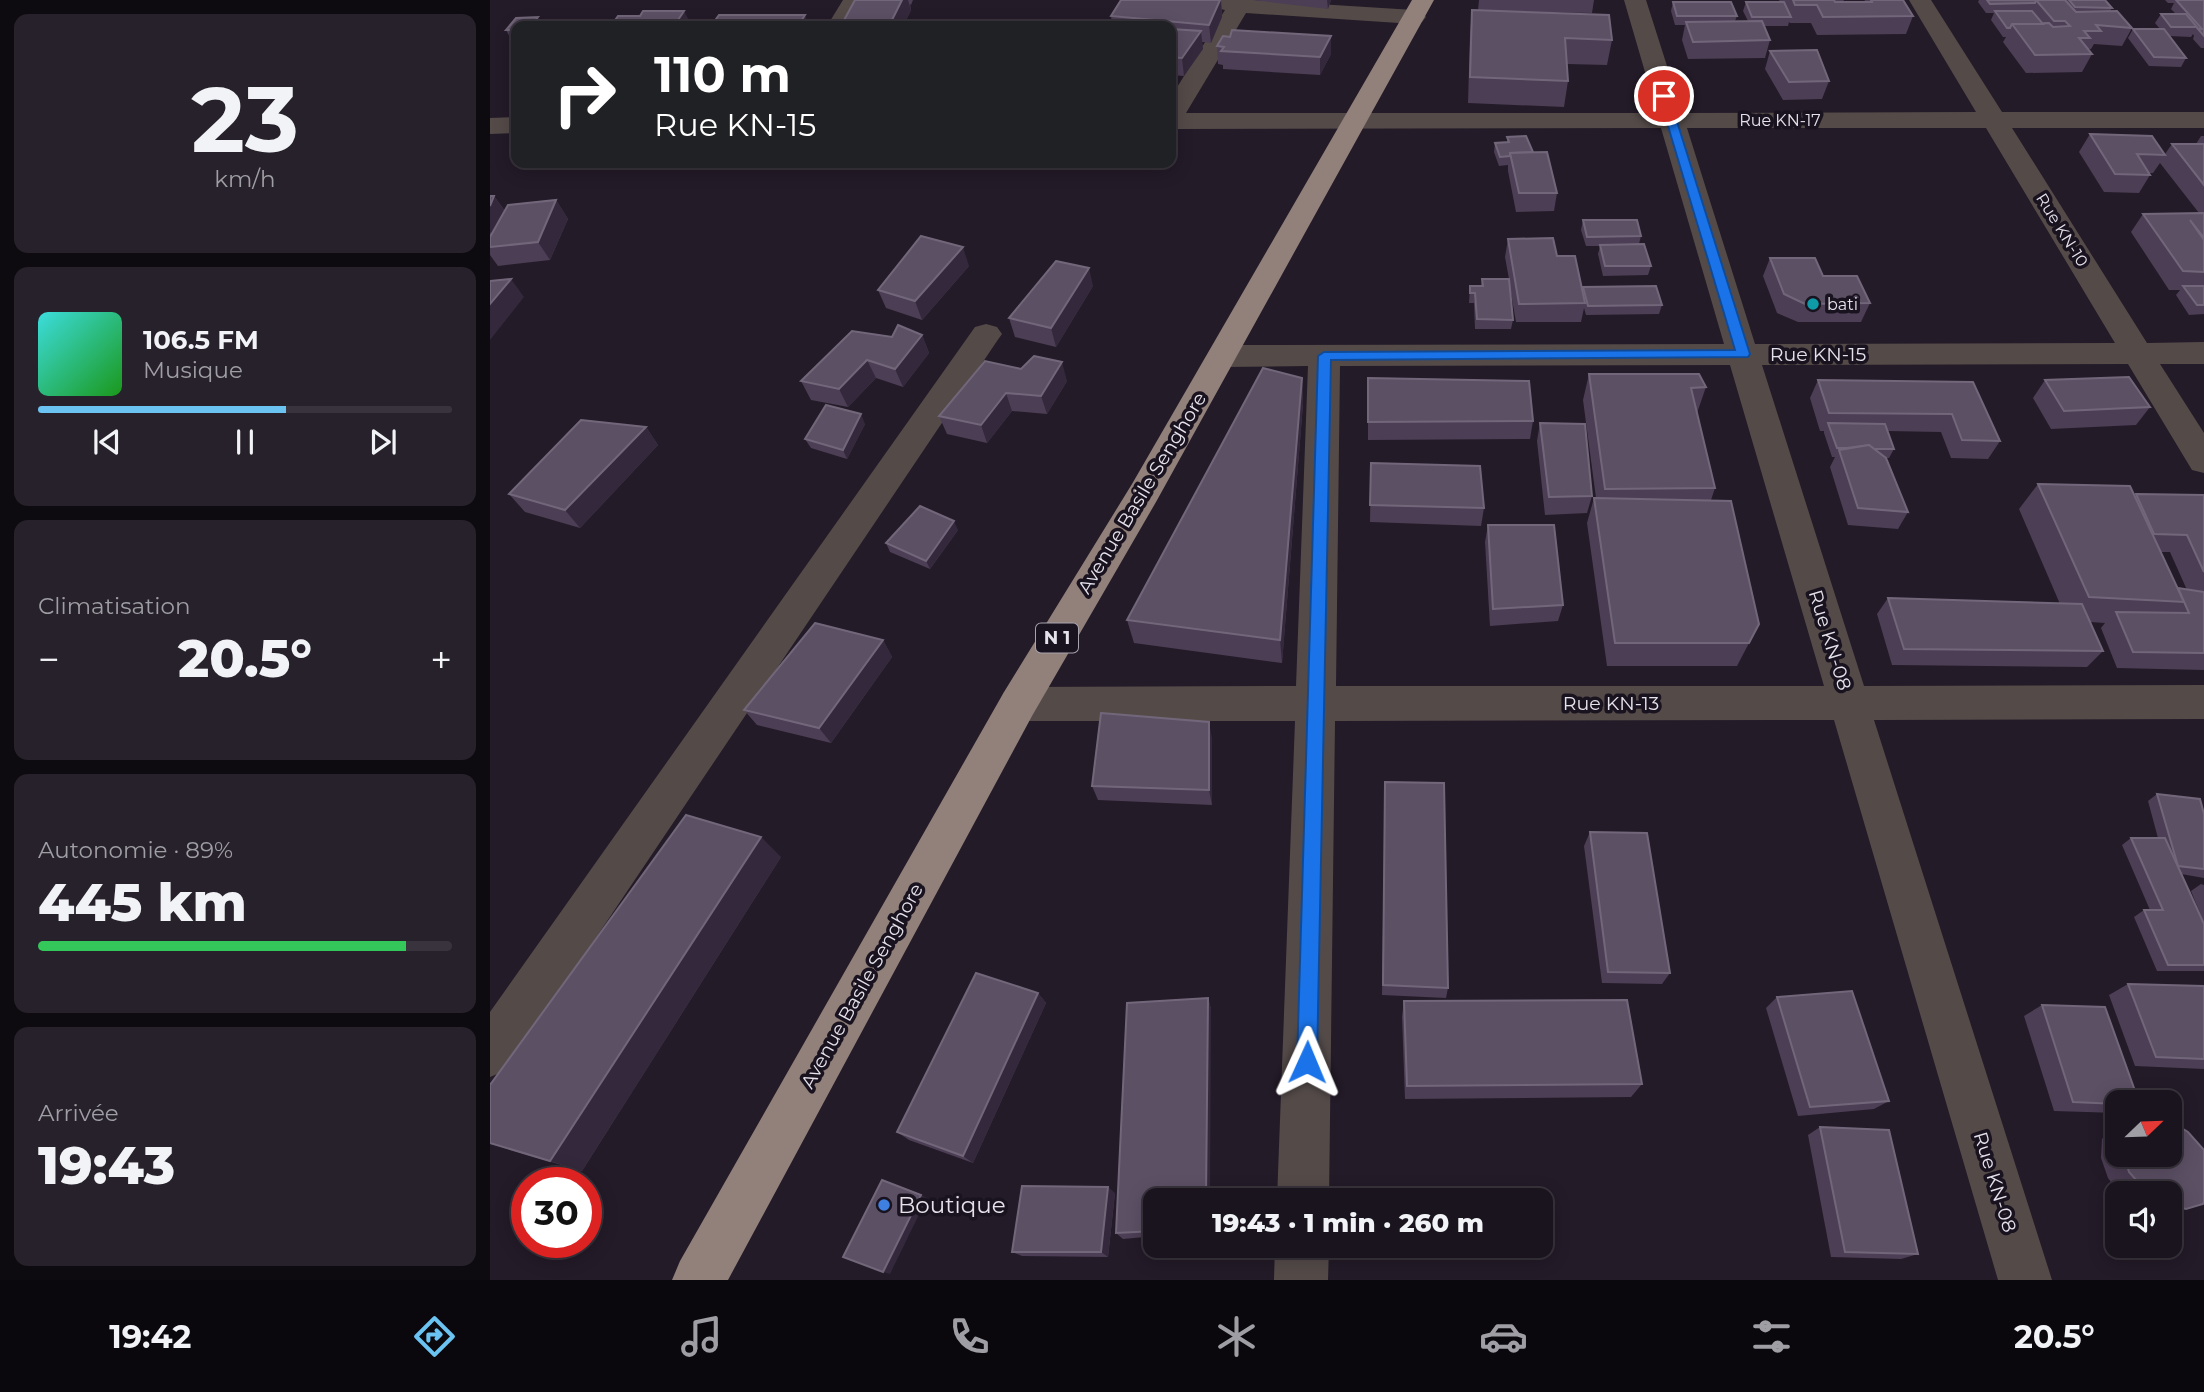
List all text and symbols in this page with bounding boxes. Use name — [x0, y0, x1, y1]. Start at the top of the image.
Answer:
text: 110 m — [654, 45, 791, 104]
icon: right — [539, 49, 630, 140]
text: 23 — [191, 64, 299, 175]
pin — [1634, 66, 1694, 126]
icon: arrive — [1645, 77, 1683, 115]
text: Rue KN-15 — [654, 105, 816, 144]
street label: Rue KN-17 — [1739, 111, 1821, 130]
text: km/h — [214, 165, 276, 193]
street label: Rue KN-10 — [2032, 190, 2092, 270]
place label: bati — [1827, 295, 1858, 314]
marker: bati — [1805, 296, 1821, 312]
text: 106.5 FM — [143, 324, 259, 356]
street label: Rue KN-15 — [1770, 343, 1866, 366]
text: Musique — [143, 356, 243, 384]
street label: Avenue Basile Senghore — [1073, 388, 1211, 598]
icon: previous — [88, 423, 126, 461]
icon: pause — [226, 423, 264, 461]
icon: next — [364, 423, 402, 461]
street label: Rue KN-08 — [1804, 587, 1856, 693]
text: Climatisation — [38, 592, 190, 620]
road number: N 1 — [1036, 624, 1078, 652]
text: 20.5° — [178, 627, 312, 690]
text: − — [38, 636, 60, 683]
text: + — [430, 636, 452, 683]
street label: Rue KN-13 — [1563, 692, 1659, 715]
text: Autonomie · 89% — [38, 836, 233, 864]
text: 445 km — [38, 871, 247, 934]
street label: Avenue Basile Senghore — [796, 879, 928, 1093]
position arrow — [1270, 1025, 1344, 1099]
north arrow — [2105, 1090, 2182, 1167]
map controls — [2105, 1090, 2182, 1258]
text: Arrivée — [38, 1099, 119, 1127]
street label: Rue KN-08 — [1969, 1129, 2021, 1235]
text: 19:43 — [38, 1134, 175, 1197]
speed limit sign: 30 — [511, 1167, 602, 1258]
button: sound — [2105, 1181, 2182, 1258]
place label: Boutique — [898, 1191, 1006, 1219]
marker: Boutique — [876, 1197, 892, 1213]
text: 19:43 · 1 min · 260 m — [1212, 1207, 1484, 1239]
icon: directions — [410, 1312, 459, 1361]
icon: music — [677, 1312, 726, 1361]
icon: phone — [945, 1312, 994, 1361]
icon: climate — [1212, 1312, 1261, 1361]
icon: car — [1479, 1312, 1528, 1361]
icon: filters — [1747, 1312, 1796, 1361]
text: 19:42 — [109, 1317, 191, 1356]
text: 20.5° — [2014, 1317, 2095, 1356]

